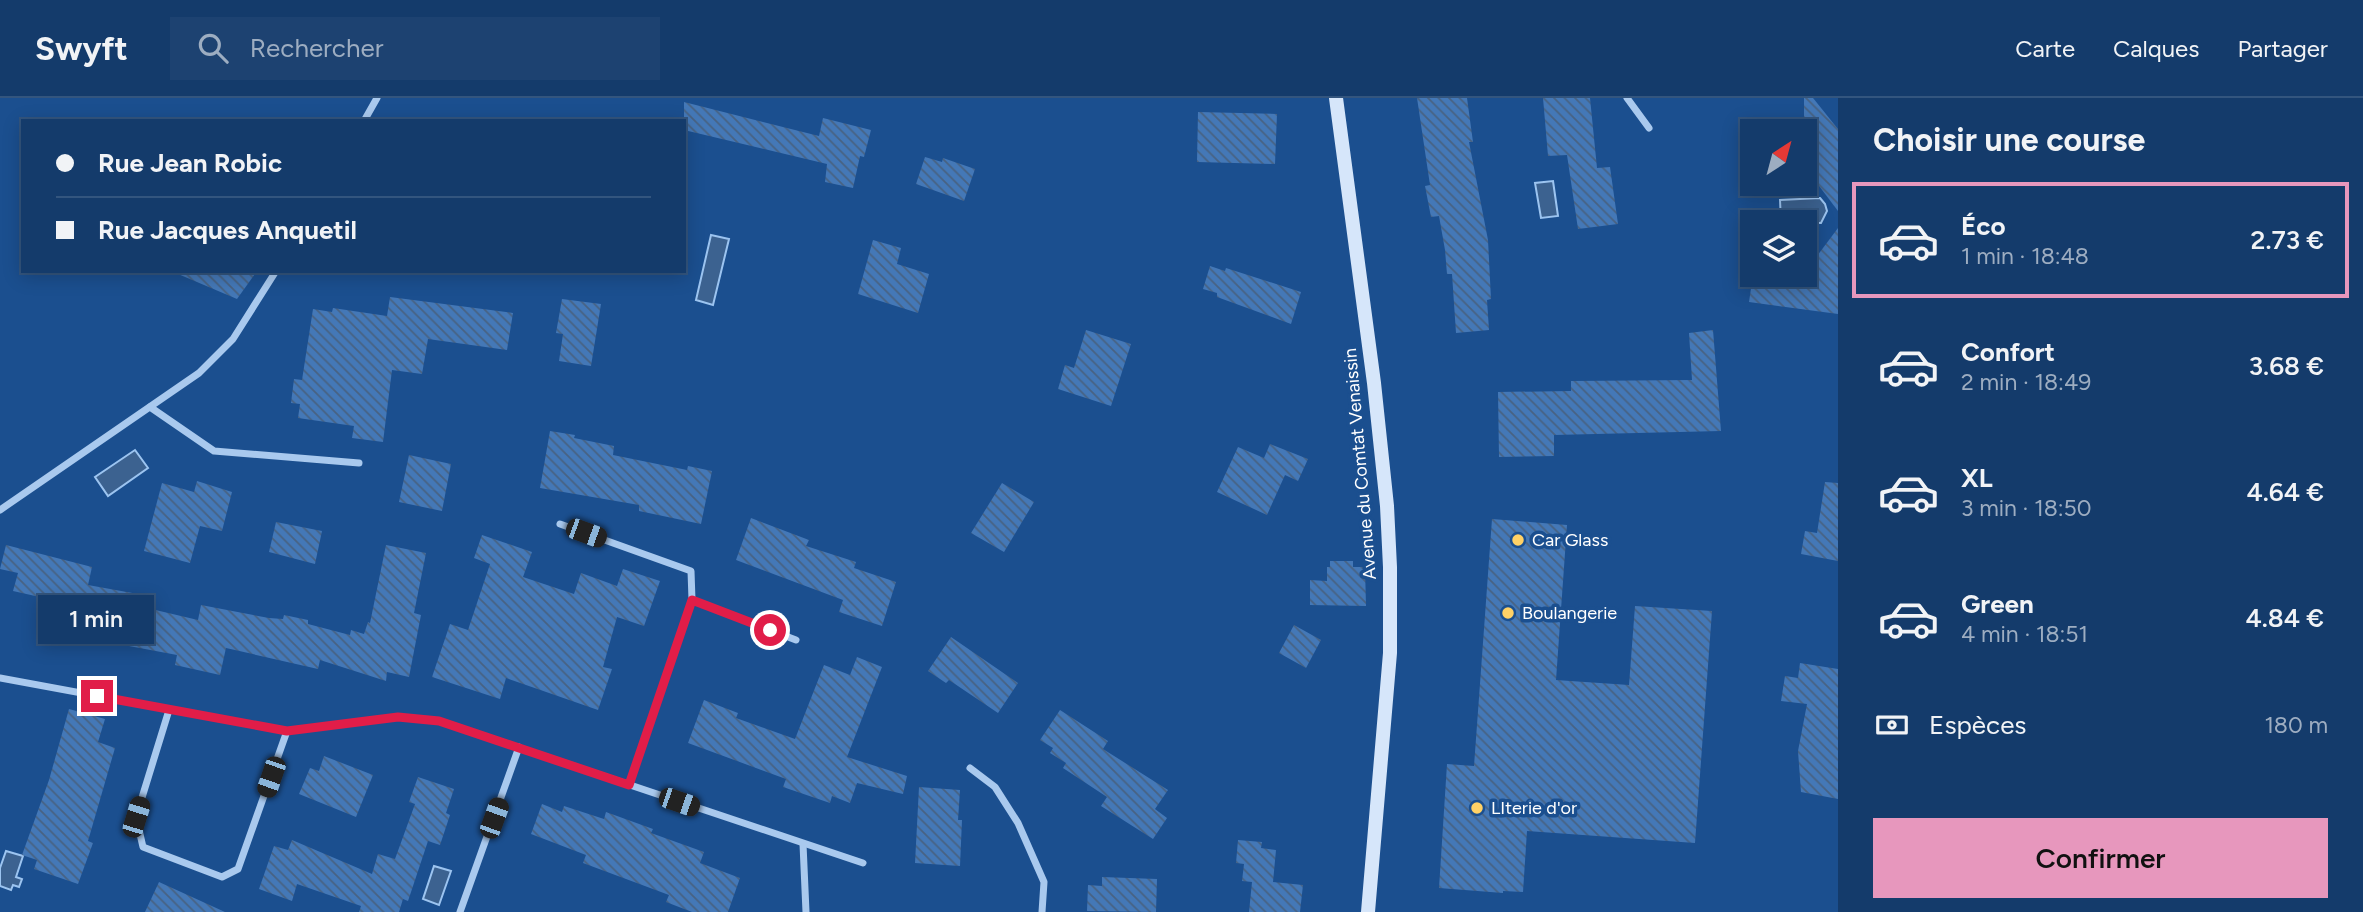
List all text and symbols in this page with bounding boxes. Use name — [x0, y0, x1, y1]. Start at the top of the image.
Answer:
search box — [170, 17, 660, 80]
text: Swyft — [35, 29, 128, 68]
icon: search — [194, 29, 232, 67]
text: Rechercher — [250, 32, 383, 64]
text: Carte — [2015, 34, 2075, 63]
text: Calques — [2113, 34, 2199, 63]
text: Partager — [2237, 34, 2328, 63]
north arrow — [1740, 119, 1816, 196]
map controls — [1740, 119, 1817, 287]
text: Choisir une course — [1873, 121, 2145, 159]
text: Rue Jean Robic — [98, 147, 282, 179]
icon: car — [1877, 209, 1940, 272]
button: layers — [1740, 210, 1817, 287]
text: Éco — [1961, 210, 2006, 242]
text: Rue Jacques Anquetil — [98, 214, 357, 246]
text: 2.73 € — [2251, 224, 2324, 256]
text: 1 min · 18:48 — [1961, 242, 2089, 270]
icon: car — [1877, 335, 1940, 398]
text: Confort — [1961, 336, 2055, 368]
street label: Avenue du Comtat Venaissin — [1339, 347, 1381, 581]
text: 3.68 € — [2249, 350, 2324, 382]
text: 2 min · 18:49 — [1961, 368, 2091, 396]
icon: car — [1877, 461, 1940, 524]
text: XL — [1961, 462, 1993, 494]
text: 4.64 € — [2246, 476, 2324, 508]
text: 3 min · 18:50 — [1961, 494, 2092, 522]
car — [563, 516, 610, 550]
place label: Car Glass — [1532, 529, 1608, 551]
marker: Car Glass — [1510, 532, 1526, 548]
icon: car — [1877, 587, 1940, 650]
text: Green — [1961, 588, 2034, 620]
callout: 1 min — [39, 594, 155, 644]
place label: Boulangerie — [1522, 602, 1617, 624]
text: 4.84 € — [2245, 602, 2324, 634]
text: 1 min — [69, 605, 123, 633]
marker: Boulangerie — [1500, 605, 1516, 621]
route start — [754, 614, 786, 646]
text: 4 min · 18:51 — [1961, 620, 2088, 648]
route end — [81, 680, 113, 712]
icon: cash — [1873, 706, 1911, 744]
text: Espèces — [1929, 709, 2026, 741]
text: 180 m — [2264, 711, 2328, 739]
car — [255, 754, 288, 800]
car — [656, 785, 703, 819]
car — [120, 794, 153, 840]
car — [477, 795, 512, 841]
place label: LIterie d'or — [1491, 797, 1577, 819]
marker: LIterie d'or — [1469, 800, 1485, 816]
button: Confirmer — [1873, 818, 2328, 898]

